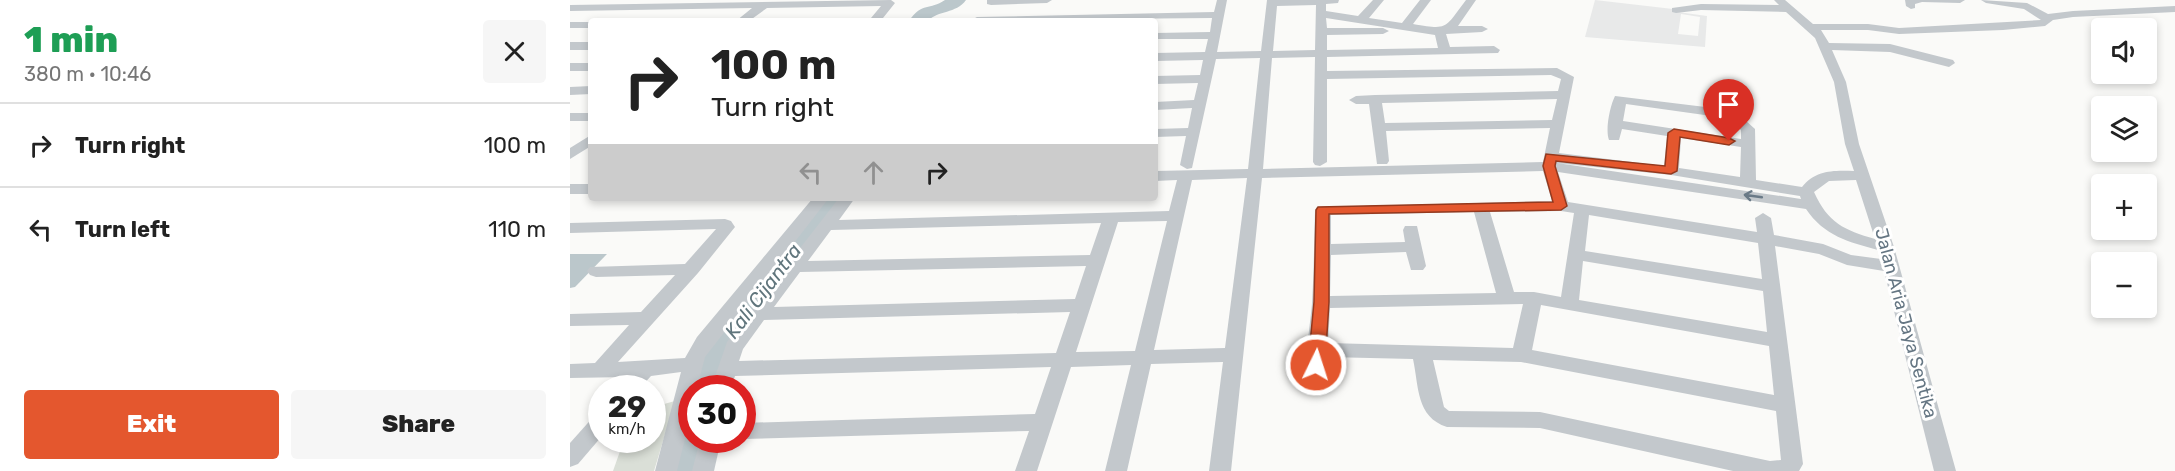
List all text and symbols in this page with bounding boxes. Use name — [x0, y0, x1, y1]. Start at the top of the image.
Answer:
text: 1 min — [24, 18, 118, 61]
map controls — [2091, 18, 2157, 318]
button: sound — [2091, 18, 2157, 84]
button: close — [483, 20, 546, 83]
text: 100 m — [711, 40, 836, 90]
icon: right — [612, 42, 690, 120]
text: 380 m · 10:46 — [24, 62, 151, 86]
pin — [1703, 79, 1754, 141]
icon: arrive — [1712, 88, 1745, 121]
text: Turn right — [711, 91, 834, 123]
button: layers — [2091, 96, 2157, 162]
icon: right — [24, 129, 57, 162]
text: Turn right — [75, 132, 185, 159]
text: 100 m — [484, 132, 546, 159]
icon: left — [794, 156, 827, 189]
icon: ahead — [857, 156, 890, 189]
icon: right — [920, 156, 953, 189]
button: + — [2091, 174, 2157, 240]
one-way arrow — [1743, 191, 1763, 202]
icon: left — [24, 213, 57, 246]
text: Turn left — [75, 216, 170, 243]
text: 110 m — [488, 216, 546, 243]
street label: Jalan Aria Jaya Sentika — [1870, 226, 1942, 420]
water label: Kali Cijantra — [720, 239, 807, 343]
button: − — [2091, 252, 2157, 318]
position arrow — [1284, 333, 1348, 397]
speed limit sign: 30 — [678, 375, 756, 453]
text: 29 — [608, 389, 646, 425]
button: Exit — [24, 390, 279, 459]
button: Share — [291, 390, 546, 459]
text: km/h — [608, 420, 646, 438]

